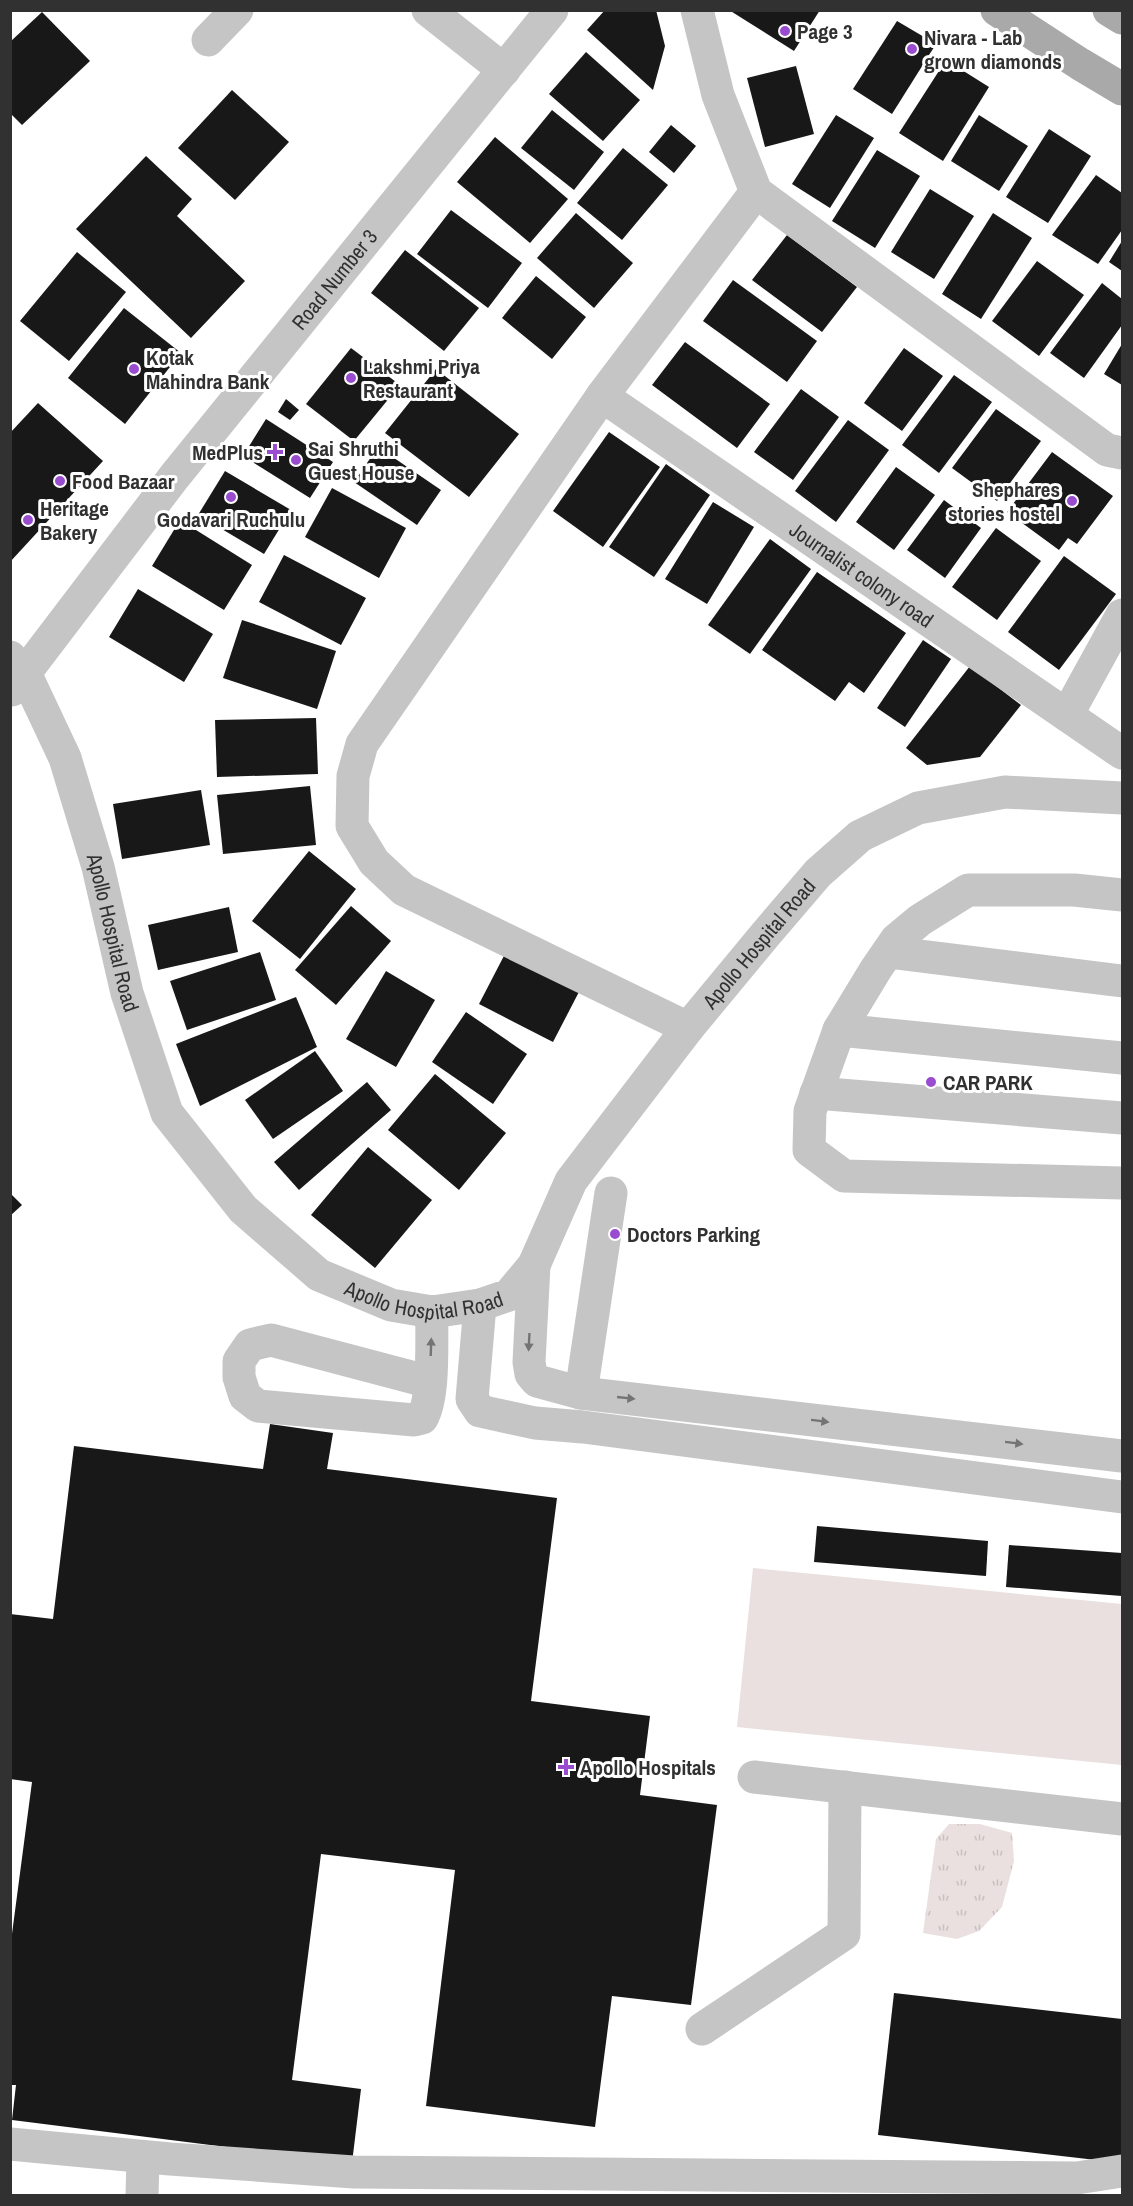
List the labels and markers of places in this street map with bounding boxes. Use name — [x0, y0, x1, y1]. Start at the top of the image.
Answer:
place label: Page 3 — [797, 17, 853, 46]
place label: Nivara - Lab grown diamonds — [924, 23, 1062, 76]
marker: Page 3 — [778, 24, 792, 38]
marker: Nivara - Lab grown diamonds — [905, 42, 919, 56]
place label: Kotak Mahindra Bank — [146, 343, 270, 396]
place label: Lakshmi Priya Restaurant — [363, 352, 480, 405]
marker: Kotak Mahindra Bank — [127, 362, 141, 376]
marker: Lakshmi Priya Restaurant — [344, 371, 358, 385]
place label: Sai Shruthi Guest House — [308, 434, 414, 487]
place label: MedPlus — [192, 438, 263, 467]
marker: MedPlus — [268, 445, 282, 459]
marker: Sai Shruthi Guest House — [289, 453, 303, 467]
place label: Food Bazaar — [72, 467, 175, 496]
marker: Food Bazaar — [53, 474, 67, 488]
place label: Shephares stories hostel — [948, 475, 1060, 528]
marker: Godavari Ruchulu — [224, 490, 238, 504]
place label: Heritage Bakery — [40, 494, 109, 547]
marker: Shephares stories hostel — [1065, 494, 1079, 508]
place label: Godavari Ruchulu — [157, 505, 305, 534]
marker: Heritage Bakery — [21, 513, 35, 527]
place label: CAR PARK — [943, 1068, 1033, 1097]
marker: CAR PARK — [924, 1075, 938, 1089]
place label: Doctors Parking — [627, 1220, 760, 1249]
marker: Doctors Parking — [608, 1227, 622, 1241]
place label: Apollo Hospitals — [580, 1753, 716, 1782]
marker: Apollo Hospitals — [557, 1758, 575, 1776]

